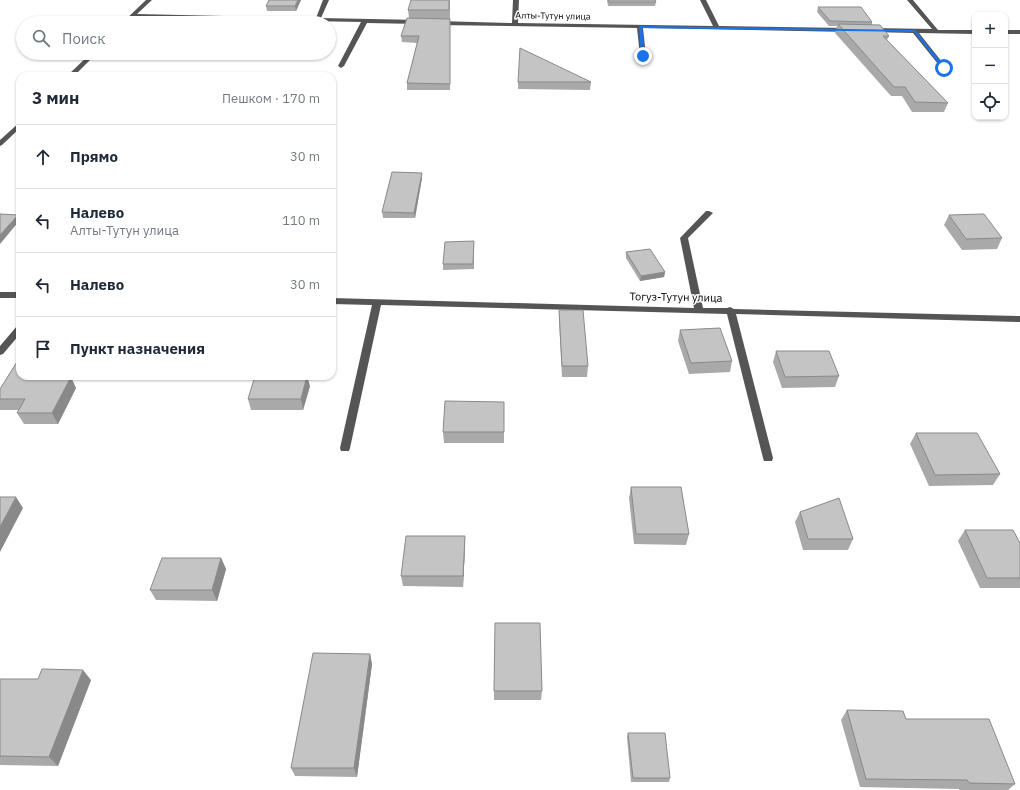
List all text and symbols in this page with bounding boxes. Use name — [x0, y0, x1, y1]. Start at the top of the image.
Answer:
street label: Алты-Тутун улица — [515, 9, 591, 22]
map controls — [972, 12, 1008, 120]
button: + — [972, 12, 1008, 48]
search box — [16, 16, 336, 60]
icon: search — [30, 27, 52, 49]
text: Поиск — [62, 29, 105, 48]
route end — [634, 47, 652, 65]
button: − — [972, 48, 1008, 84]
route start — [935, 59, 953, 77]
button: locate — [972, 84, 1008, 120]
text: 3 мин — [32, 87, 79, 109]
text: Пешком · 170 m — [222, 90, 320, 107]
icon: ahead — [32, 146, 54, 168]
text: Прямо — [70, 147, 118, 166]
text: 30 m — [290, 148, 320, 165]
text: Налево — [70, 203, 124, 222]
icon: left — [32, 210, 54, 232]
text: 110 m — [282, 212, 320, 229]
text: Алты-Тутун улица — [70, 222, 179, 239]
icon: left — [32, 274, 54, 296]
text: Налево — [70, 275, 124, 294]
text: 30 m — [290, 276, 320, 293]
street label: Тогуз-Тутун улица — [629, 289, 723, 305]
icon: arrive — [32, 338, 54, 360]
text: Пункт назначения — [70, 339, 205, 358]

